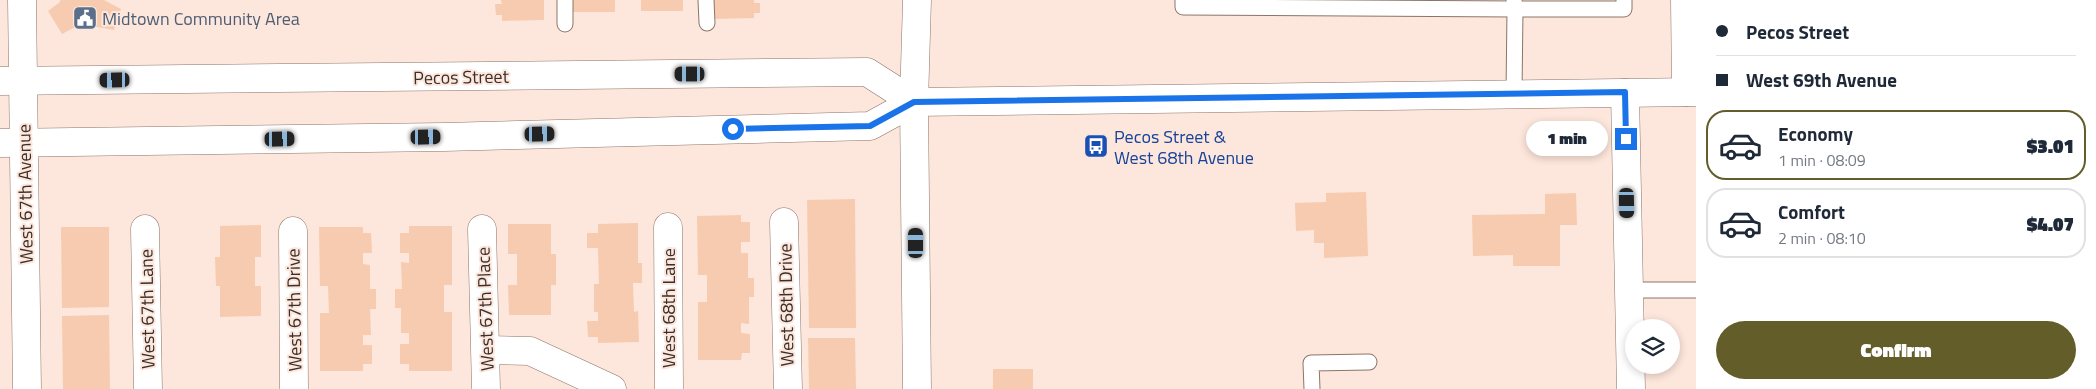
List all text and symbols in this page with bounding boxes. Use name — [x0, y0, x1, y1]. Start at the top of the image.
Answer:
public building icon: Midtown Community Area — [72, 5, 98, 31]
place label: Midtown Community Area — [102, 5, 300, 32]
text: Pecos Street — [1746, 17, 1849, 46]
street label: Pecos Street — [413, 63, 510, 91]
text: West 69th Avenue — [1746, 65, 1897, 94]
car — [675, 67, 705, 82]
car — [99, 72, 130, 88]
route start — [722, 118, 744, 140]
text: Economy — [1778, 119, 1853, 148]
callout: 1 min — [1526, 122, 1608, 156]
place label: Pecos Street & West 68th Avenue — [1114, 123, 1254, 171]
icon: car — [1718, 123, 1763, 168]
street label: West 67th Avenue — [10, 124, 40, 264]
car — [524, 126, 555, 142]
text: 1 min — [1547, 126, 1587, 150]
route end — [1615, 128, 1637, 150]
car — [410, 129, 441, 145]
car — [264, 131, 295, 147]
text: $3.01 — [2027, 131, 2074, 160]
bus stop icon: Pecos Street & West 68th Avenue — [1083, 133, 1109, 159]
text: 1 min · 08:09 — [1778, 148, 1866, 172]
car — [1619, 188, 1634, 218]
text: Comfort — [1778, 197, 1845, 226]
icon: car — [1718, 201, 1763, 246]
text: $4.07 — [2027, 209, 2074, 238]
text: 2 min · 08:10 — [1778, 226, 1866, 250]
car — [908, 228, 923, 258]
street label: West 68th Drive — [771, 243, 801, 367]
street label: West 67th Place — [469, 247, 501, 371]
street label: West 67th Drive — [279, 248, 309, 372]
street label: West 68th Lane — [655, 248, 682, 368]
street label: West 67th Lane — [132, 249, 162, 369]
map controls — [1625, 319, 1680, 374]
button: layers — [1625, 319, 1680, 374]
button: Confirm — [1716, 321, 2076, 379]

